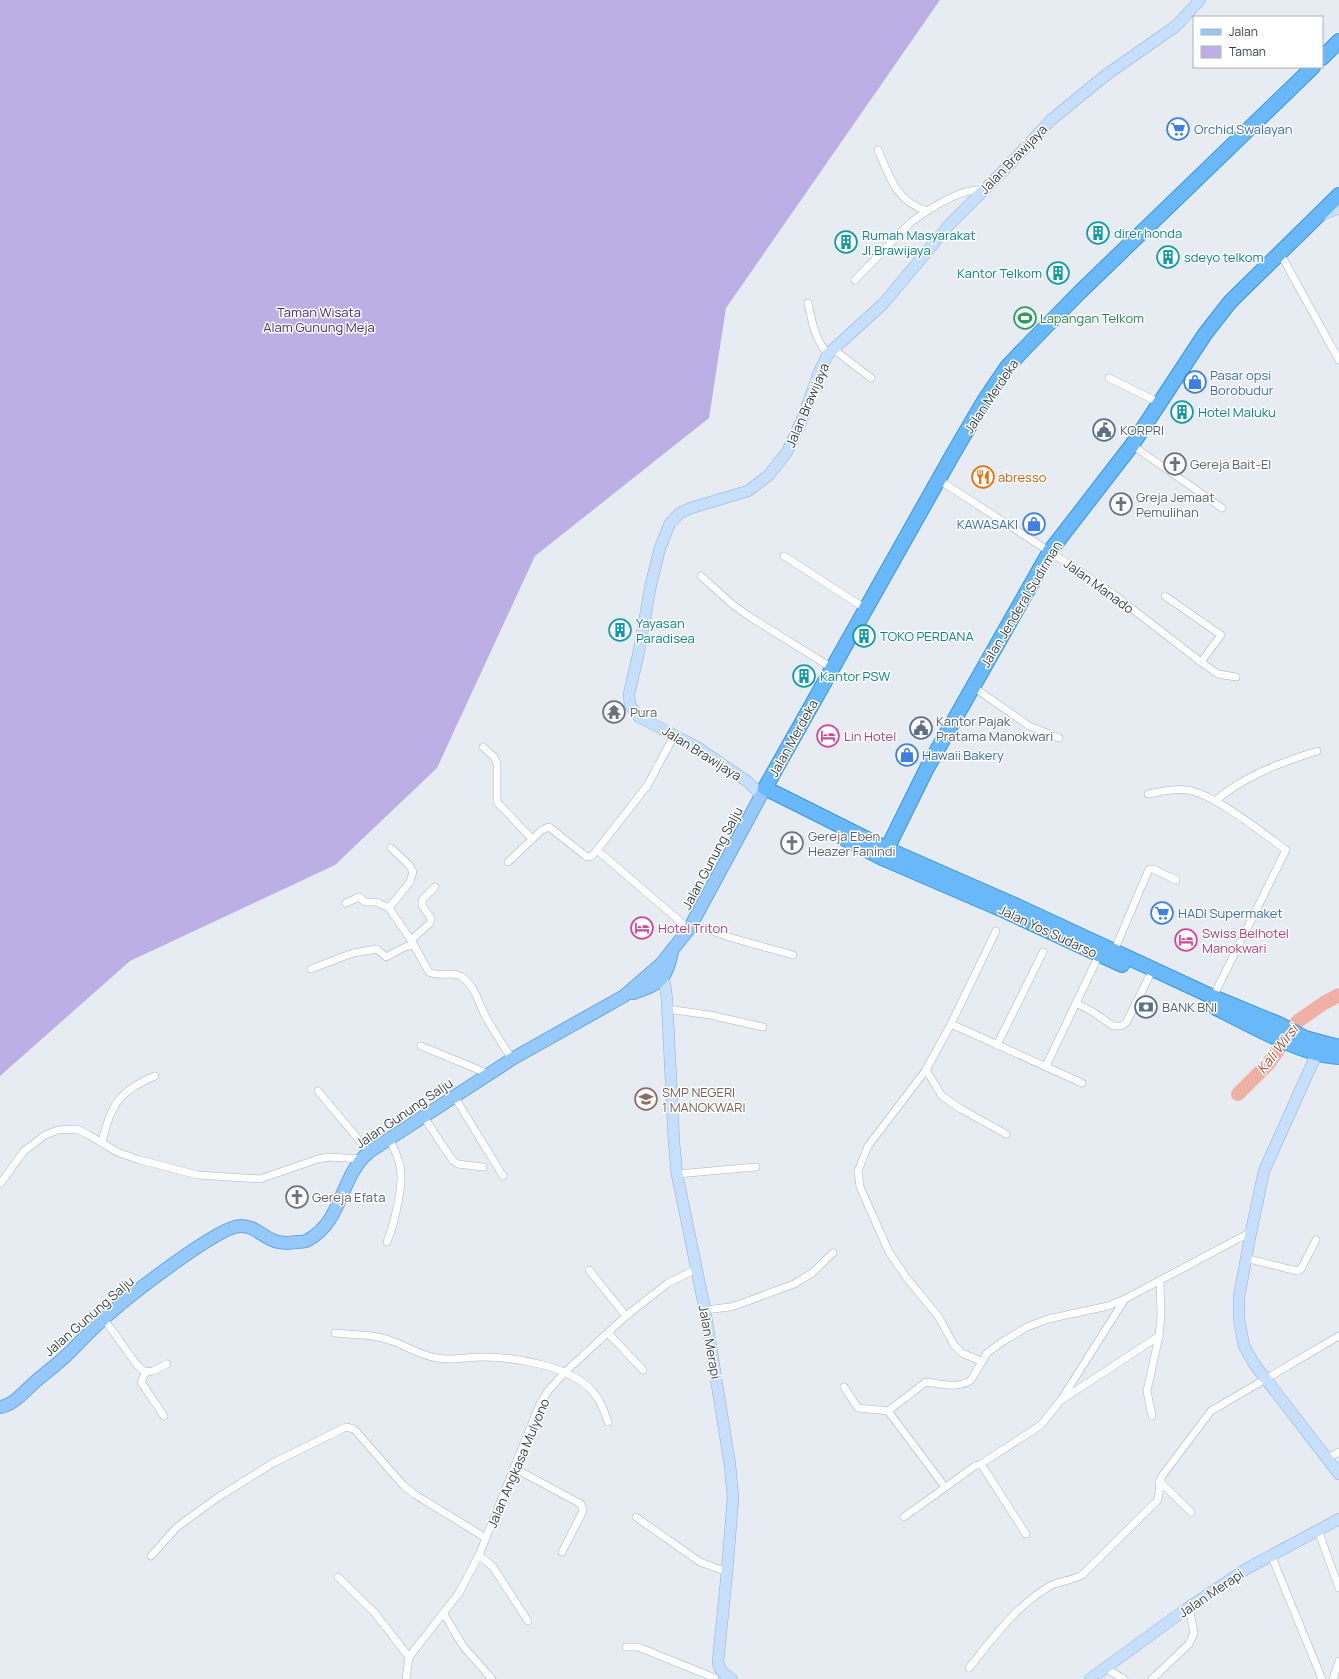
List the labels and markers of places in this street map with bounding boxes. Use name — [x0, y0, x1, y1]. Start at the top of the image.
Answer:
supermarket icon: Orchid Swalayan — [1165, 116, 1191, 142]
place label: Orchid Swalayan — [1194, 120, 1292, 138]
building icon: direr honda — [1085, 220, 1111, 246]
place label: direr honda — [1114, 224, 1182, 242]
place label: Rumah Masyarakat Jl.Brawijaya — [862, 226, 976, 259]
building icon: Rumah Masyarakat Jl.Brawijaya — [833, 229, 859, 255]
building icon: sdeyo telkom — [1155, 244, 1181, 270]
place label: sdeyo telkom — [1184, 248, 1264, 266]
building icon: Kantor Telkom — [1045, 260, 1071, 286]
place label: Kantor Telkom — [957, 264, 1042, 282]
sports icon: Lapangan Telkom — [1012, 305, 1038, 331]
place label: Lapangan Telkom — [1040, 309, 1144, 327]
place label: Pasar opsi Borobudur — [1210, 366, 1274, 399]
shop icon: Pasar opsi Borobudur — [1182, 369, 1208, 395]
building icon: Hotel Maluku — [1169, 399, 1195, 425]
place label: Hotel Maluku — [1198, 403, 1276, 421]
public building icon: KORPRI — [1091, 417, 1117, 443]
place label: KORPRI — [1120, 421, 1164, 439]
church icon: Gereja Bait-El — [1162, 451, 1188, 477]
place label: Gereja Bait-El — [1190, 455, 1271, 473]
restaurant icon: abresso — [970, 464, 996, 490]
place label: abresso — [998, 468, 1047, 486]
place label: Greja Jemaat Pemulihan — [1136, 488, 1215, 521]
church icon: Greja Jemaat Pemulihan — [1108, 491, 1134, 517]
shop icon: KAWASAKI — [1021, 511, 1047, 537]
place label: KAWASAKI — [957, 515, 1018, 533]
place label: Yayasan Paradisea — [636, 614, 695, 647]
building icon: Yayasan Paradisea — [607, 617, 633, 643]
building icon: TOKO PERDANA — [851, 623, 877, 649]
place label: TOKO PERDANA — [880, 627, 974, 645]
building icon: Kantor PSW — [791, 663, 817, 689]
place label: Kantor PSW — [820, 667, 890, 685]
temple icon: Pura — [601, 699, 627, 725]
place label: Pura — [630, 703, 657, 721]
place label: Kantor Pajak Pratama Manokwari — [936, 712, 1053, 745]
public building icon: Kantor Pajak Pratama Manokwari — [908, 715, 934, 741]
hotel icon: Lin Hotel — [815, 723, 841, 749]
place label: Lin Hotel — [844, 727, 896, 745]
shop icon: Hawaii Bakery — [894, 742, 920, 768]
place label: Hawaii Bakery — [922, 746, 1004, 764]
place label: Gereja Eben Heazer Fanindi — [808, 827, 896, 860]
church icon: Gereja Eben Heazer Fanindi — [779, 830, 805, 856]
supermarket icon: HADI Supermaket — [1149, 900, 1175, 926]
place label: HADI Supermaket — [1178, 904, 1283, 922]
hotel icon: Hotel Triton — [629, 915, 655, 941]
place label: Hotel Triton — [658, 919, 728, 937]
place label: Swiss Belhotel Manokwari — [1202, 924, 1289, 957]
hotel icon: Swiss Belhotel Manokwari — [1173, 927, 1199, 953]
bank icon: BANK BNI — [1133, 994, 1159, 1020]
place label: BANK BNI — [1162, 998, 1217, 1016]
place label: SMP NEGERI 1 MANOKWARI — [662, 1083, 746, 1116]
school or university icon: SMP NEGERI 1 MANOKWARI — [633, 1086, 659, 1112]
church icon: Gereja Efata — [284, 1184, 310, 1210]
place label: Gereja Efata — [312, 1188, 385, 1206]

